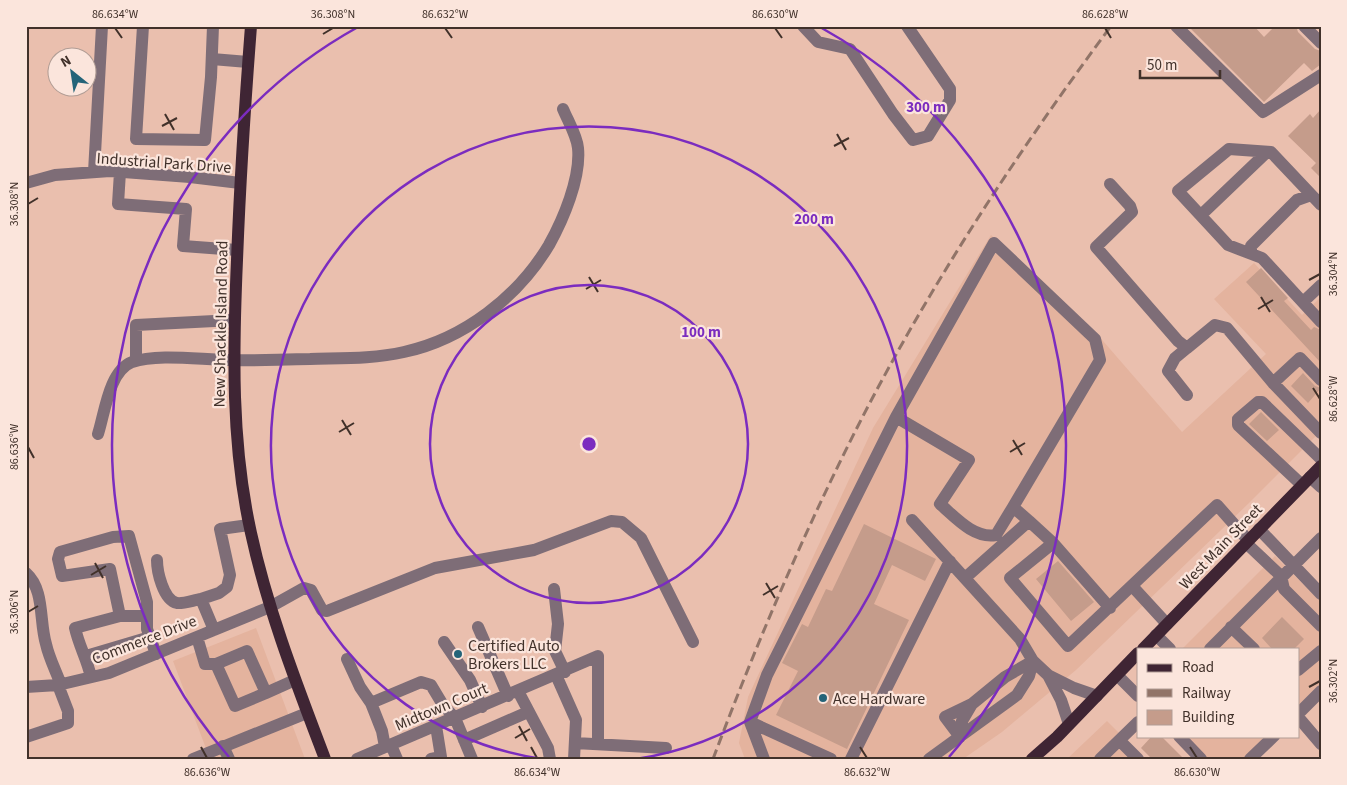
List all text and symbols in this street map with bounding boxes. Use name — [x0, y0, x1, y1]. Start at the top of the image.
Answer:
text: 86.634°W — [92, 6, 139, 23]
text: 36.308°N — [311, 6, 355, 23]
text: 86.632°W — [422, 6, 469, 23]
text: 86.630°W — [752, 6, 799, 23]
text: 86.628°W — [1082, 6, 1129, 23]
north arrow — [48, 48, 98, 98]
scale bar — [1140, 48, 1220, 80]
text: N — [57, 51, 75, 73]
text: 50 m — [1147, 55, 1177, 76]
text: 300 m — [906, 97, 946, 118]
street label: Industrial Park Drive — [96, 147, 232, 179]
text: 36.308°N — [6, 182, 23, 226]
text: 200 m — [794, 209, 834, 230]
street label: New Shackle Island Road — [209, 240, 233, 408]
text: 36.304°N — [1325, 252, 1342, 296]
text: 100 m — [681, 322, 721, 343]
text: 86.628°W — [1325, 375, 1342, 422]
text: 86.636°W — [6, 423, 23, 470]
centre of rings — [580, 435, 598, 453]
street label: West Main Street — [1174, 499, 1268, 594]
text: 36.306°N — [6, 590, 23, 634]
street label: Commerce Drive — [89, 610, 200, 670]
place label: Certified Auto Brokers LLC — [468, 635, 560, 675]
marker: Certified Auto Brokers LLC — [452, 648, 464, 660]
legend — [1137, 648, 1300, 738]
text: Road — [1182, 657, 1214, 678]
text: 36.302°N — [1325, 659, 1342, 703]
street label: Midtown Court — [391, 677, 492, 736]
text: Railway — [1182, 683, 1231, 704]
place label: Ace Hardware — [833, 688, 925, 710]
marker: Ace Hardware — [817, 692, 829, 704]
text: Building — [1182, 707, 1235, 728]
text: 86.636°W — [184, 764, 231, 781]
text: 86.634°W — [514, 764, 561, 781]
text: 86.632°W — [844, 764, 891, 781]
text: 86.630°W — [1174, 764, 1221, 781]

